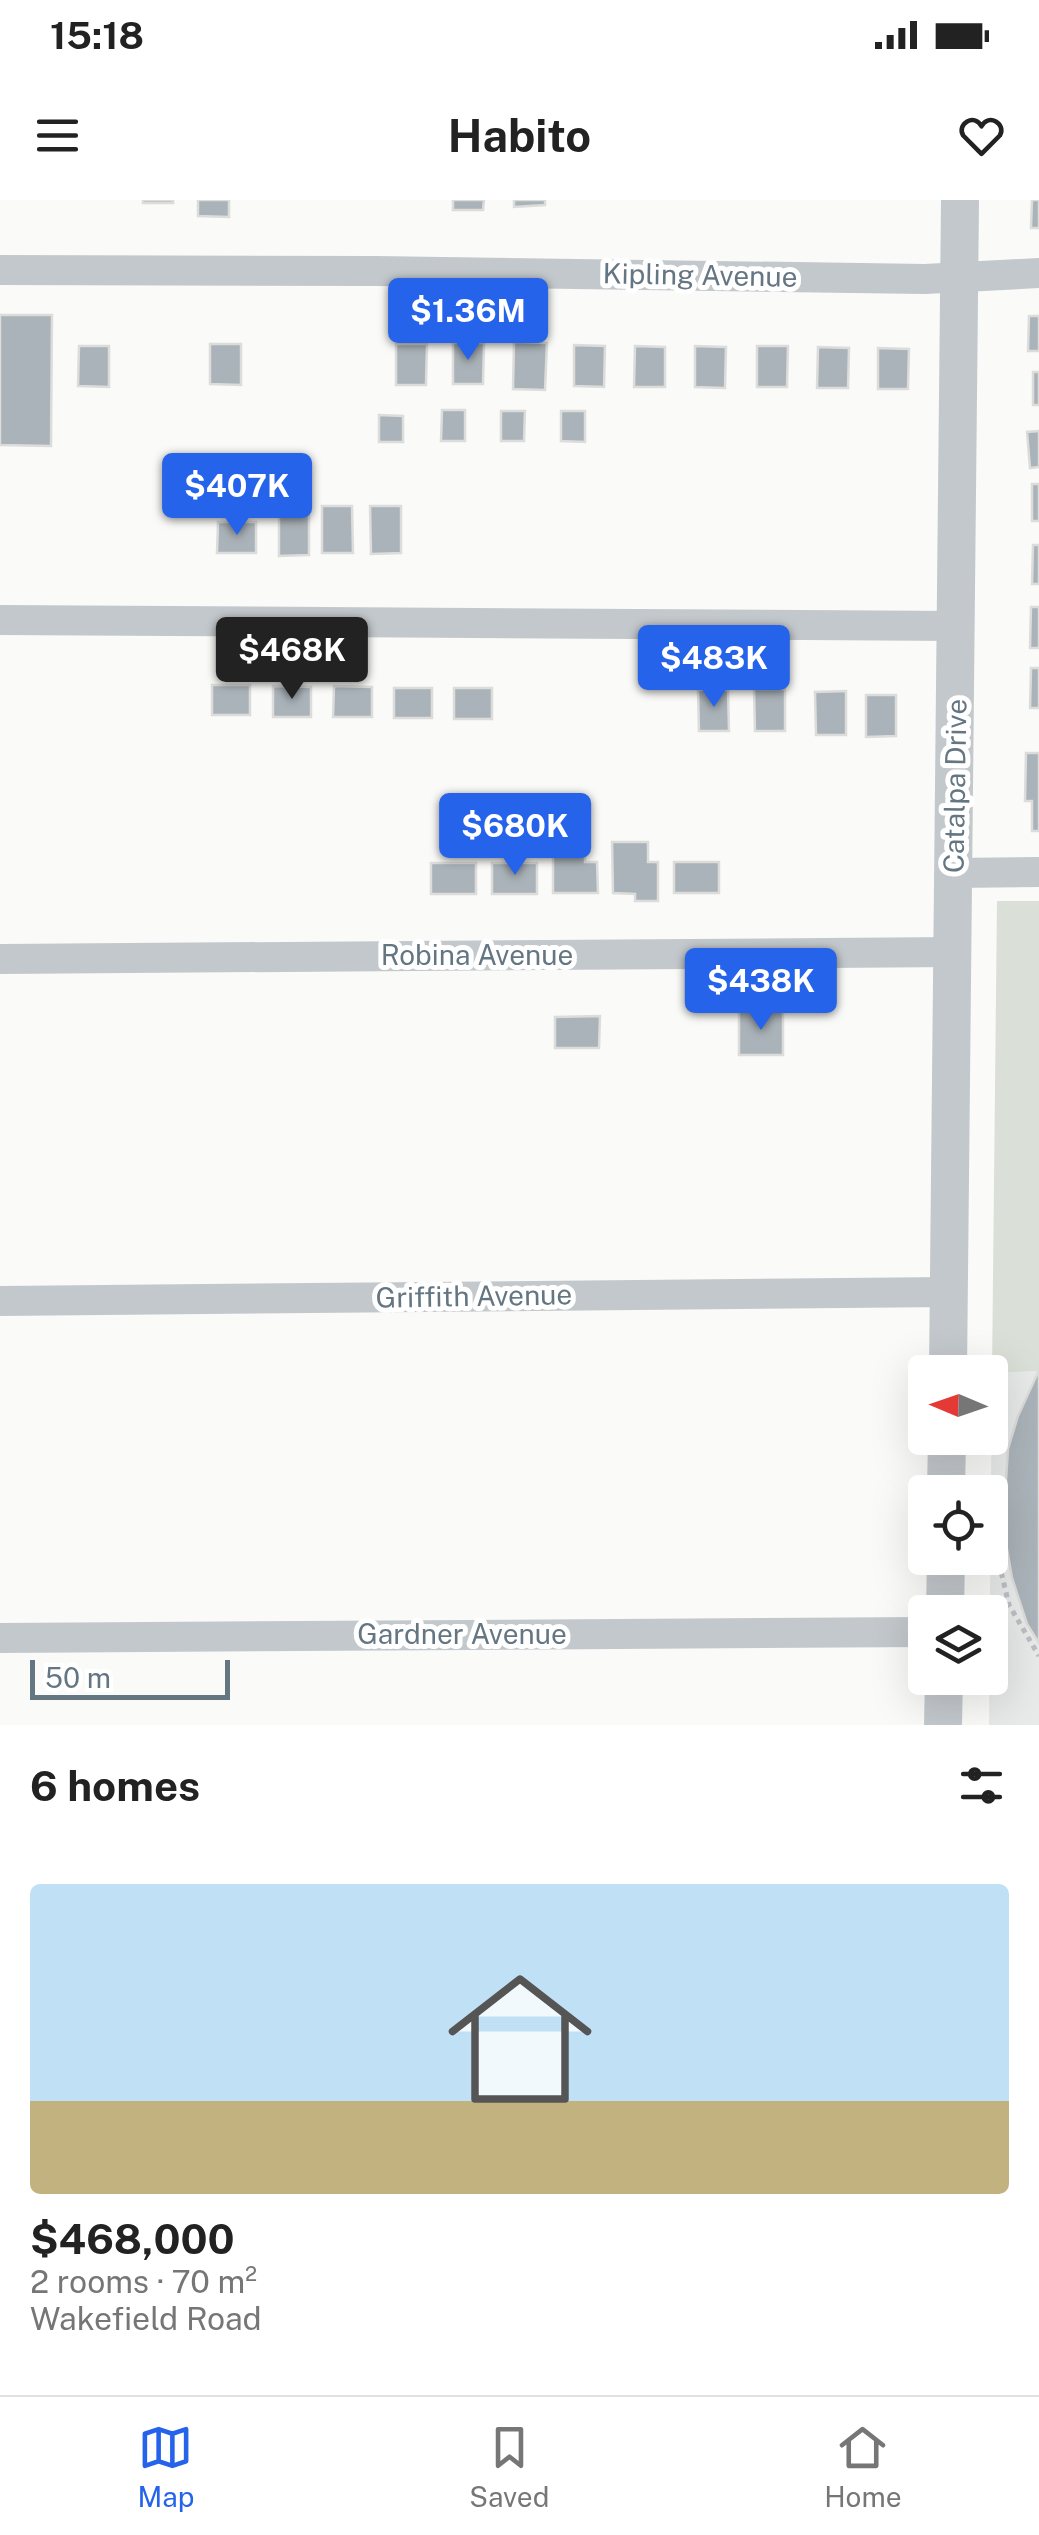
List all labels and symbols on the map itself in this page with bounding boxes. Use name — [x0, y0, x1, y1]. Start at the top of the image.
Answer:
street label: Kipling Avenue — [602, 256, 798, 293]
pin: $1.36M — [387, 278, 549, 363]
pin: $407K — [167, 453, 307, 538]
pin: $468K — [222, 617, 362, 702]
pin: $483K — [644, 625, 784, 710]
street label: Catalpa Drive — [936, 699, 973, 873]
pin: $680K — [445, 793, 585, 878]
street label: Robina Avenue — [381, 938, 573, 971]
pin: $438K — [691, 948, 831, 1033]
street label: Griffith Avenue — [375, 1277, 573, 1314]
north arrow — [908, 1355, 1008, 1455]
street label: Gardner Avenue — [357, 1617, 567, 1650]
scale bar — [30, 1655, 230, 1700]

